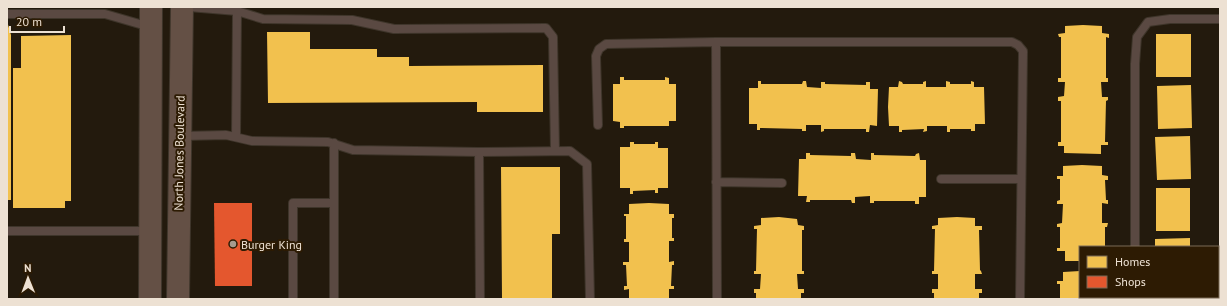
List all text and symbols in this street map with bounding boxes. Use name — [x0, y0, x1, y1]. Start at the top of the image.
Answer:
scale bar — [10, 8, 64, 34]
text: 20 m — [16, 14, 42, 29]
street label: North Jones Boulevard — [170, 95, 188, 211]
place label: Burger King — [241, 237, 302, 252]
marker: Burger King — [228, 239, 238, 249]
legend — [1079, 246, 1219, 298]
text: Homes — [1115, 254, 1150, 269]
north arrow — [8, 258, 48, 298]
text: N — [24, 261, 32, 275]
text: Shops — [1115, 274, 1146, 289]

